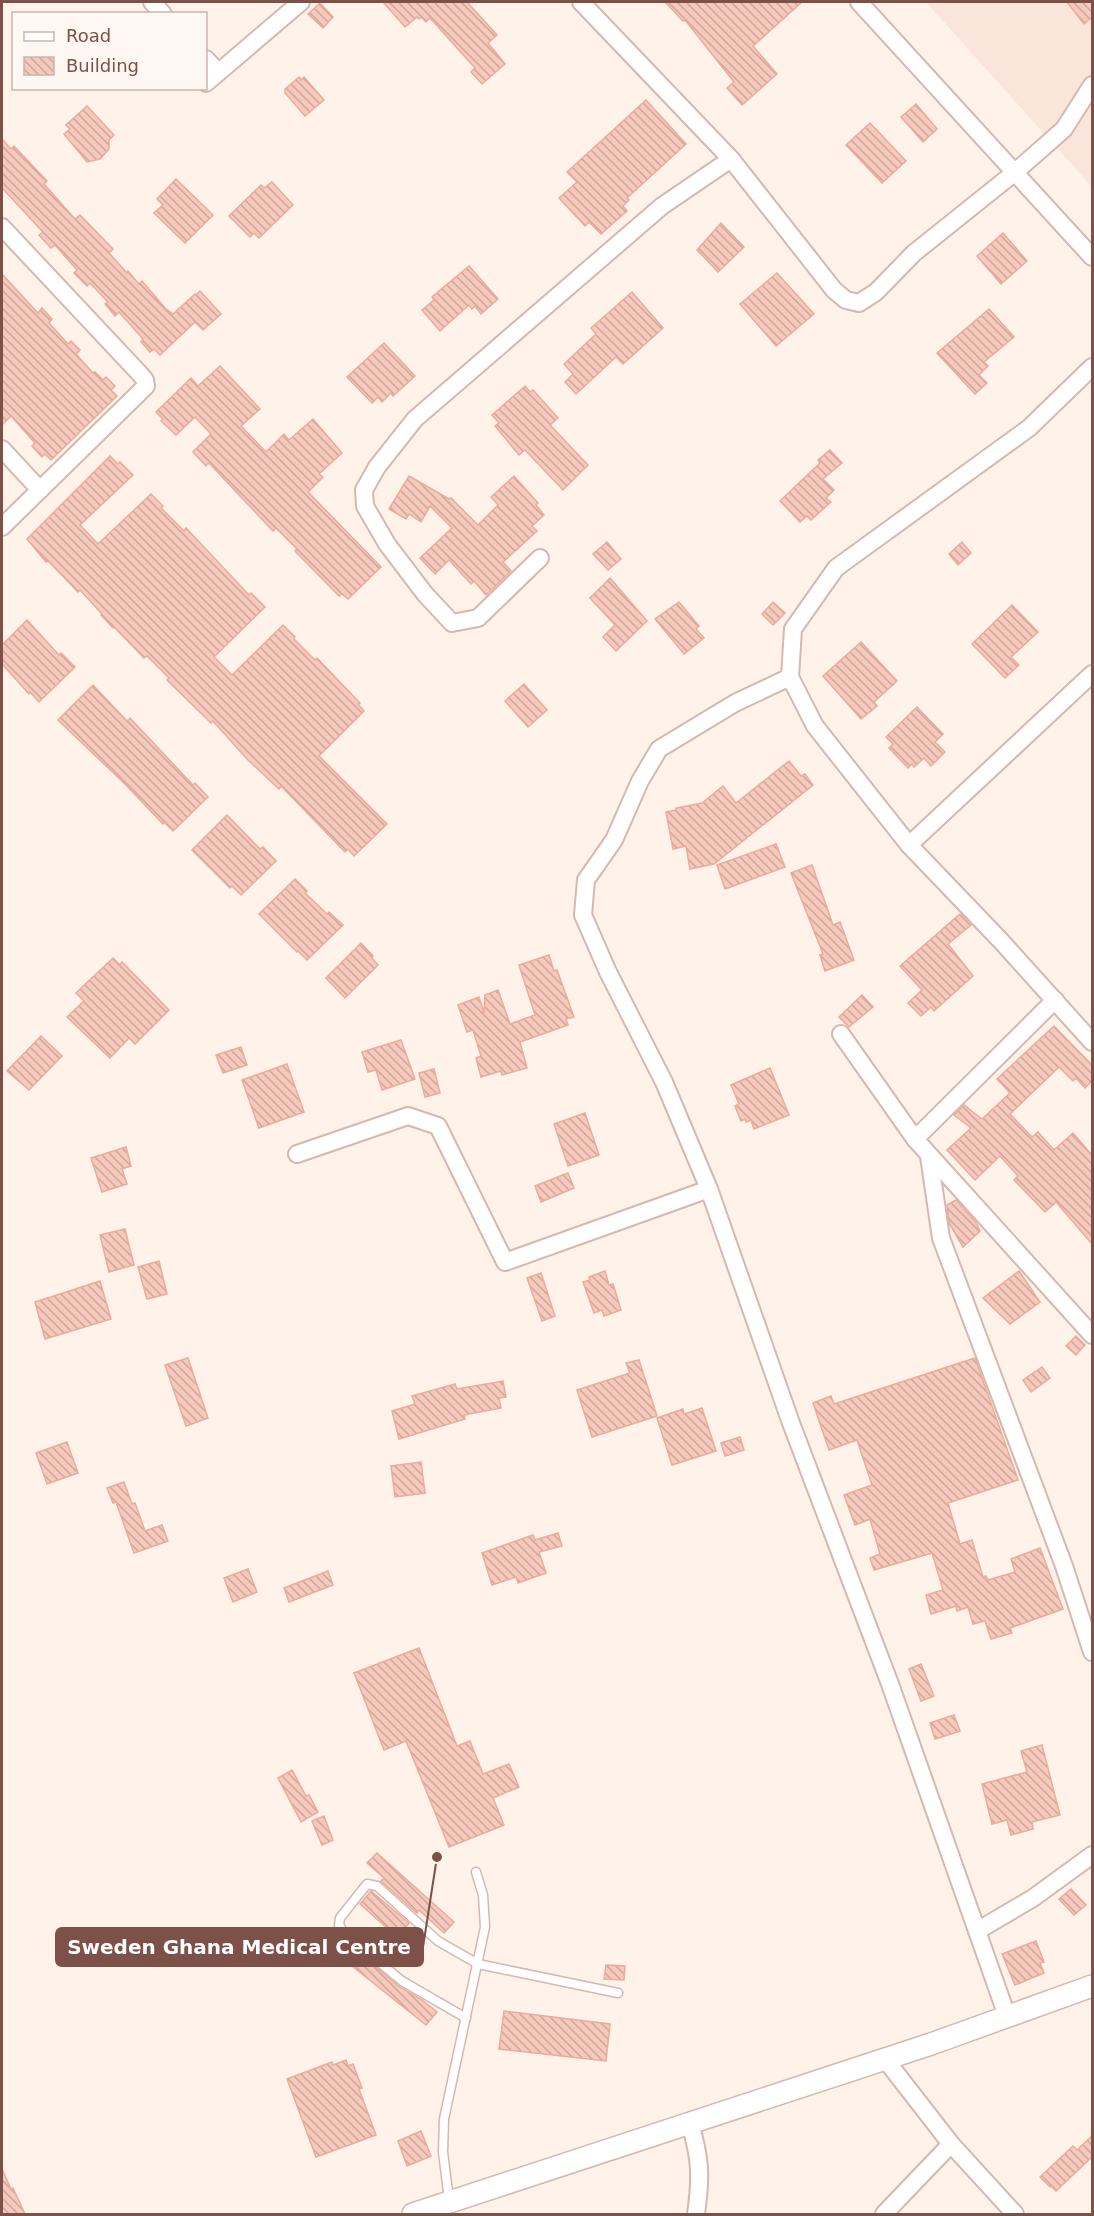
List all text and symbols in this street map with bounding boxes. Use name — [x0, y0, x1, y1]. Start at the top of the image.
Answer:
legend — [12, 12, 207, 90]
text: Road — [66, 25, 111, 46]
text: Building — [66, 55, 139, 76]
callout: Sweden Ghana Medical Centre — [56, 1928, 423, 1966]
text: Sweden Ghana Medical Centre — [67, 1935, 411, 1959]

